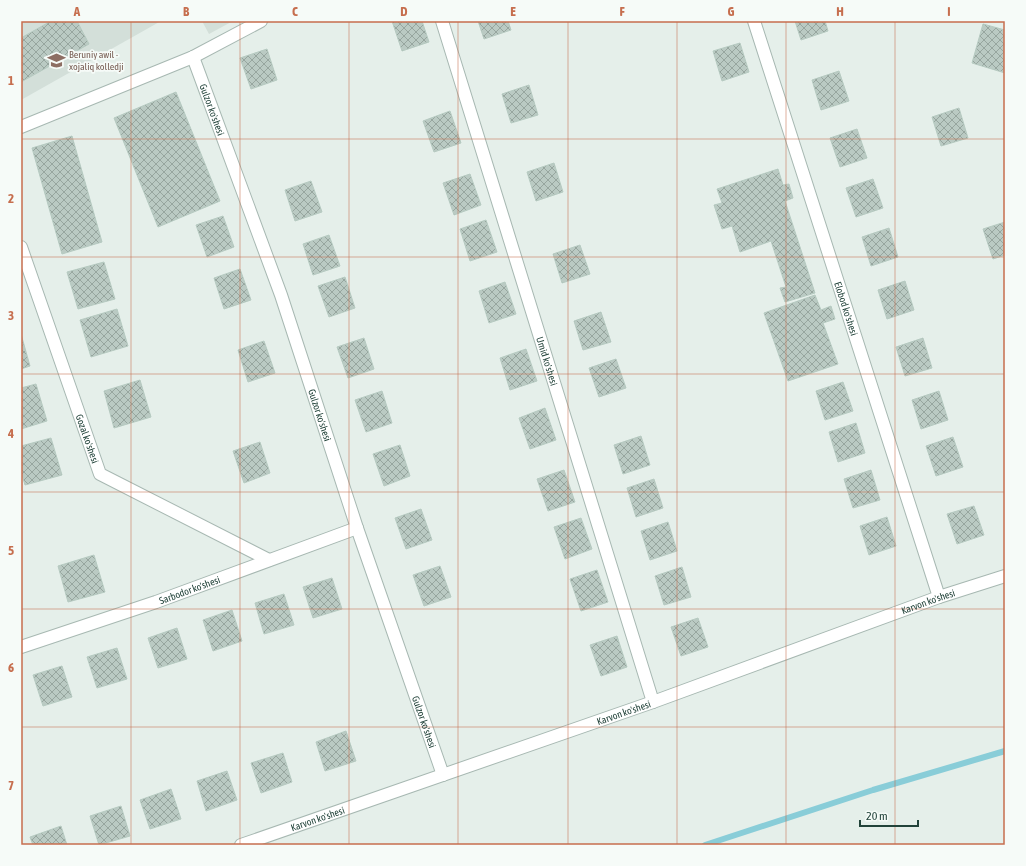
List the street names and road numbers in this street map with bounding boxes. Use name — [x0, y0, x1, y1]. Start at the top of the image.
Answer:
street label: Gulzor ko'shesi — [198, 82, 227, 137]
street label: Elobod ko'shesi — [833, 280, 860, 337]
street label: Umid ko'shesi — [535, 335, 560, 387]
street label: Gulzor ko'shesi — [307, 388, 334, 443]
street label: Gozal ko'shesi — [74, 413, 101, 465]
street label: Sarbodor ko'shesi — [158, 573, 221, 606]
street label: Karvon ko'shesi — [900, 587, 956, 616]
street label: Gulzor ko'shesi — [410, 694, 439, 749]
street label: Karvon ko'shesi — [595, 698, 652, 727]
street label: Karvon ko'shesi — [289, 804, 346, 833]

